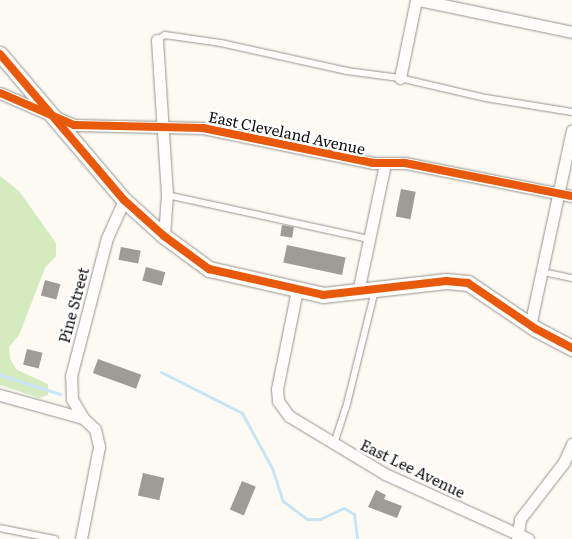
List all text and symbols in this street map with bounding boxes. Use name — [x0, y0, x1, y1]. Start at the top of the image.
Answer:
street label: East Cleveland Avenue — [207, 107, 367, 157]
street label: Pine Street — [54, 265, 92, 345]
street label: East Lee Avenue — [358, 435, 468, 501]

